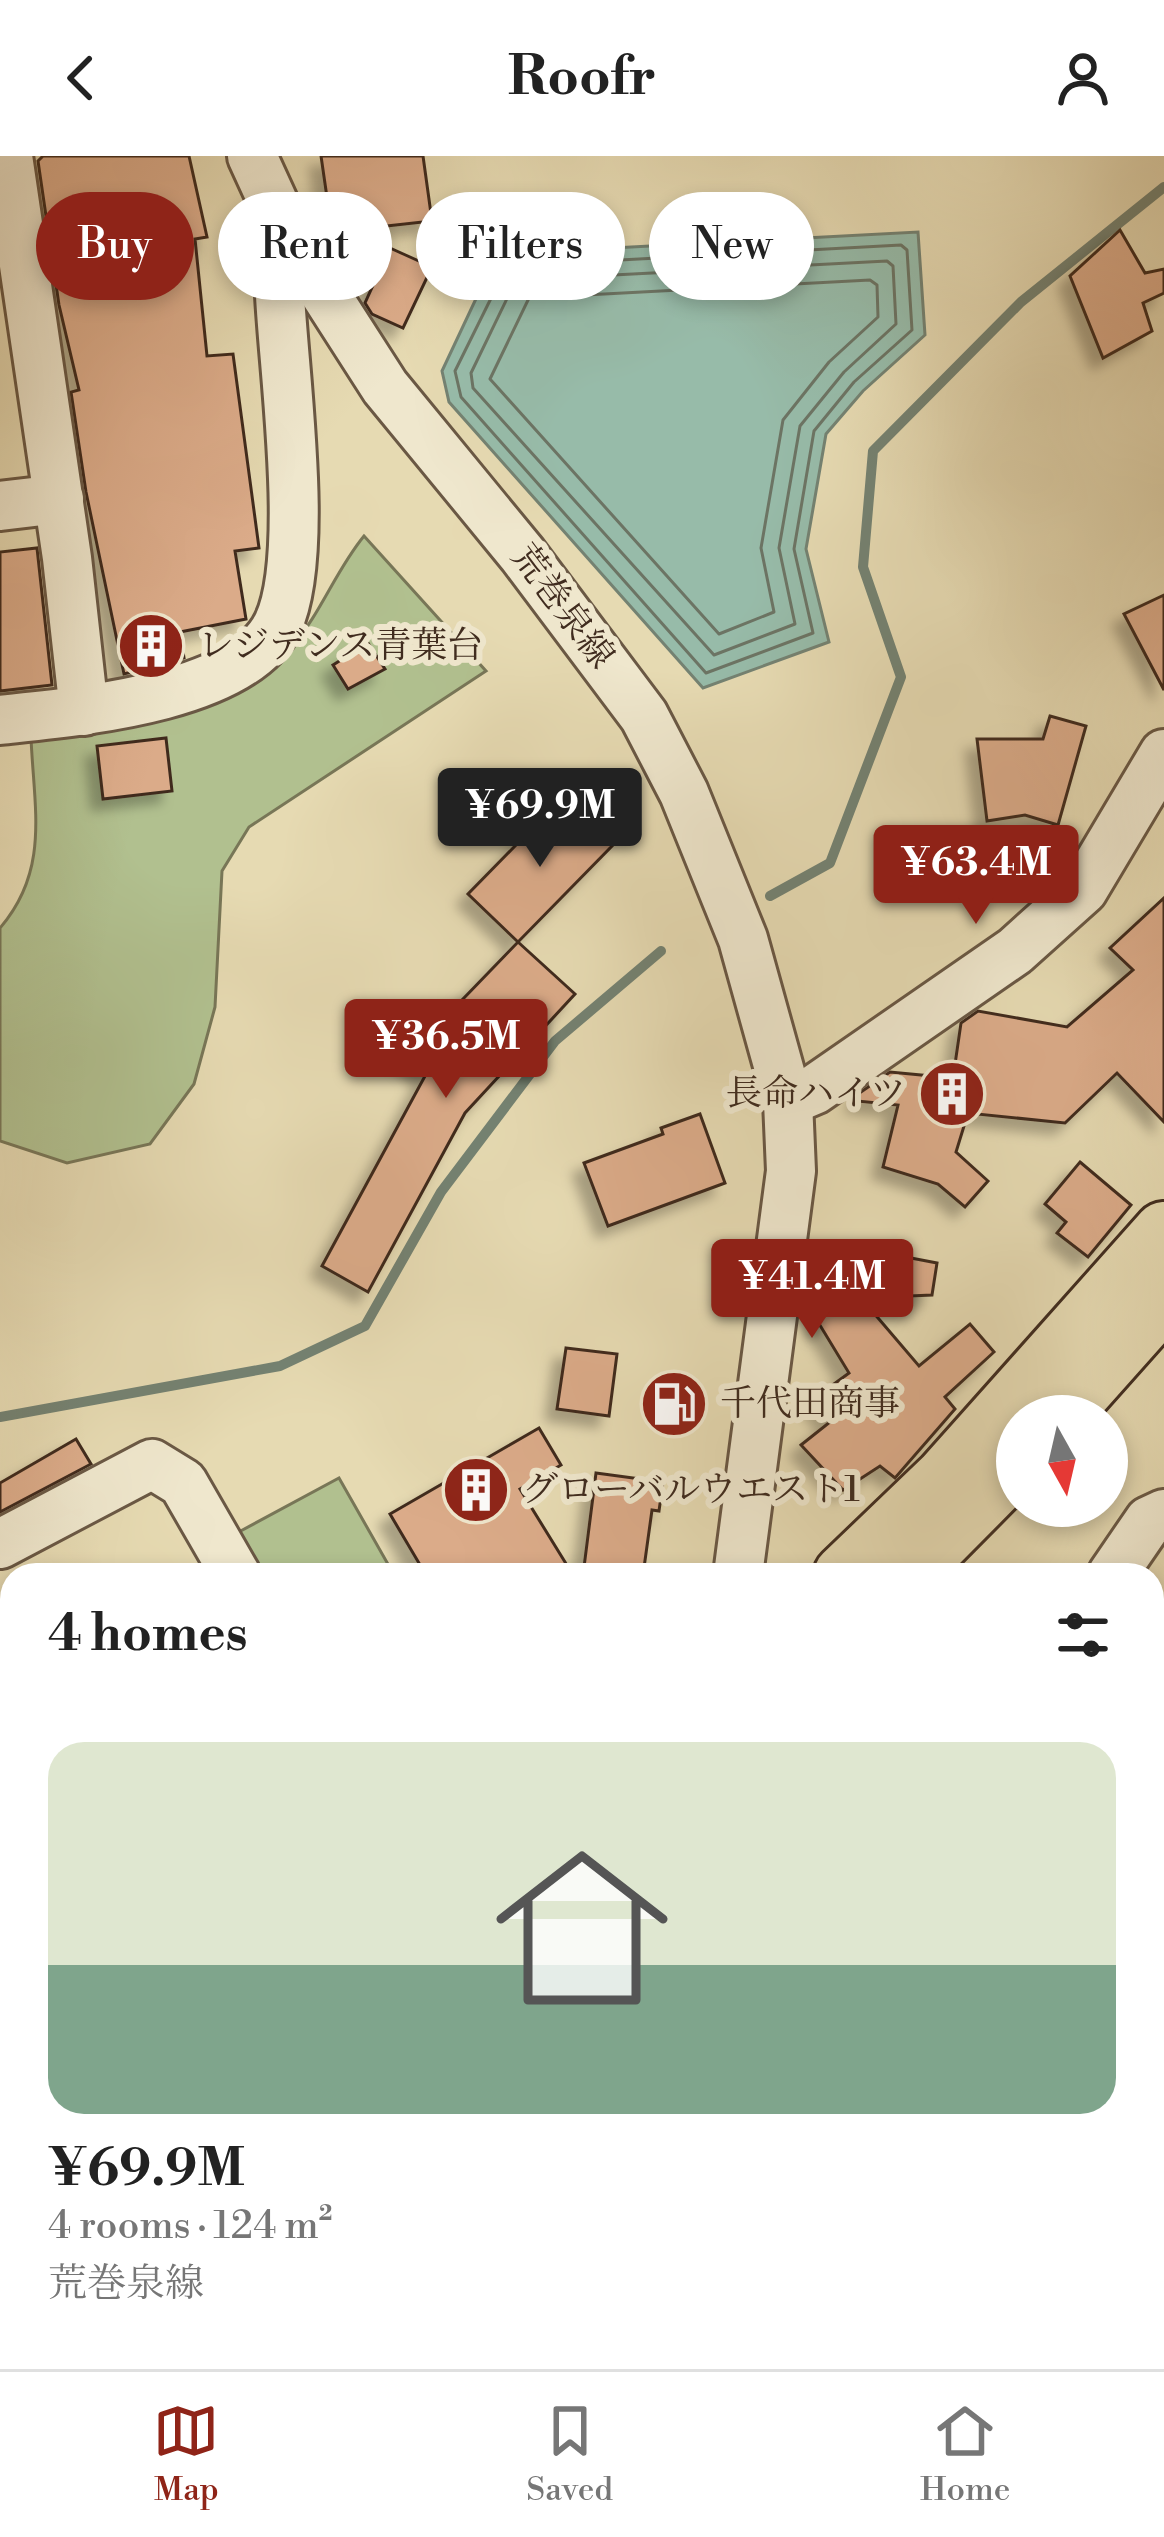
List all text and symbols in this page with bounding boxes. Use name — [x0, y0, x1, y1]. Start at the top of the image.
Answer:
text: Roofr — [508, 44, 656, 112]
icon: back — [48, 45, 114, 111]
icon: person — [1050, 45, 1116, 111]
chip: Buy — [36, 192, 194, 300]
chip: Rent — [218, 192, 392, 300]
chip: Filters — [416, 192, 625, 300]
chip: New — [649, 192, 814, 300]
street label: 荒巻泉線 — [501, 536, 623, 678]
building icon: レジデンス青葉台 — [116, 611, 186, 681]
place label: レジデンス青葉台 — [198, 624, 483, 669]
pin: ¥69.9M — [442, 768, 638, 870]
text: ¥69.9M — [465, 782, 615, 831]
pin: ¥63.4M — [878, 825, 1074, 927]
text: ¥63.4M — [901, 839, 1051, 888]
pin: ¥36.5M — [348, 999, 544, 1101]
text: ¥36.5M — [372, 1013, 520, 1062]
building icon: 長命ハイツ — [917, 1059, 987, 1129]
place label: 長命ハイツ — [726, 1072, 906, 1117]
pin: ¥41.4M — [714, 1239, 910, 1341]
text: ¥41.4M — [738, 1253, 886, 1302]
fuel station icon: 千代田商事 — [639, 1369, 709, 1439]
place label: 千代田商事 — [720, 1382, 900, 1427]
north arrow — [996, 1395, 1128, 1527]
map controls — [996, 1395, 1128, 1527]
building icon: グローバルウエスト1 — [441, 1455, 511, 1525]
place label: グローバルウエスト1 — [522, 1468, 860, 1513]
icon: filters — [1050, 1602, 1116, 1668]
text: 4 homes — [48, 1603, 248, 1667]
icon: home — [474, 1820, 690, 2036]
text: ¥69.9M — [48, 2138, 245, 2202]
text: 4 rooms · 124 m² — [48, 2202, 332, 2251]
text: 荒巻泉線 — [48, 2260, 204, 2309]
tab: Map — [153, 2398, 219, 2511]
tab: Saved — [526, 2398, 613, 2511]
tab: Home — [920, 2398, 1011, 2511]

